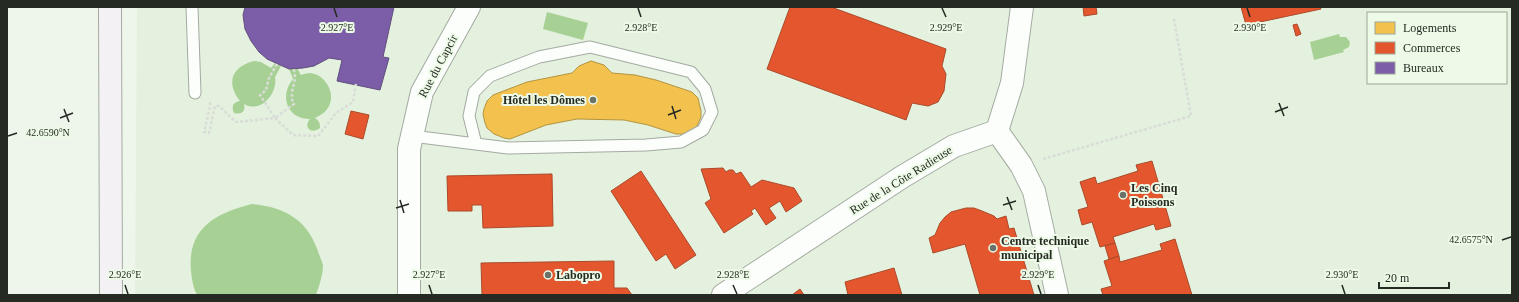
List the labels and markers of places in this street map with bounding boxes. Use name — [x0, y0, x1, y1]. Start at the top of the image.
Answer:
place label: Hôtel les Dômes — [503, 93, 585, 107]
marker: Hôtel les Dômes — [588, 95, 598, 105]
place label: Les Cinq Poissons — [1131, 181, 1178, 209]
marker: Les Cinq Poissons — [1118, 190, 1128, 200]
place label: Centre technique municipal — [1001, 234, 1090, 262]
marker: Centre technique municipal — [988, 243, 998, 253]
place label: Labopro — [556, 268, 600, 282]
marker: Labopro — [543, 270, 553, 280]

